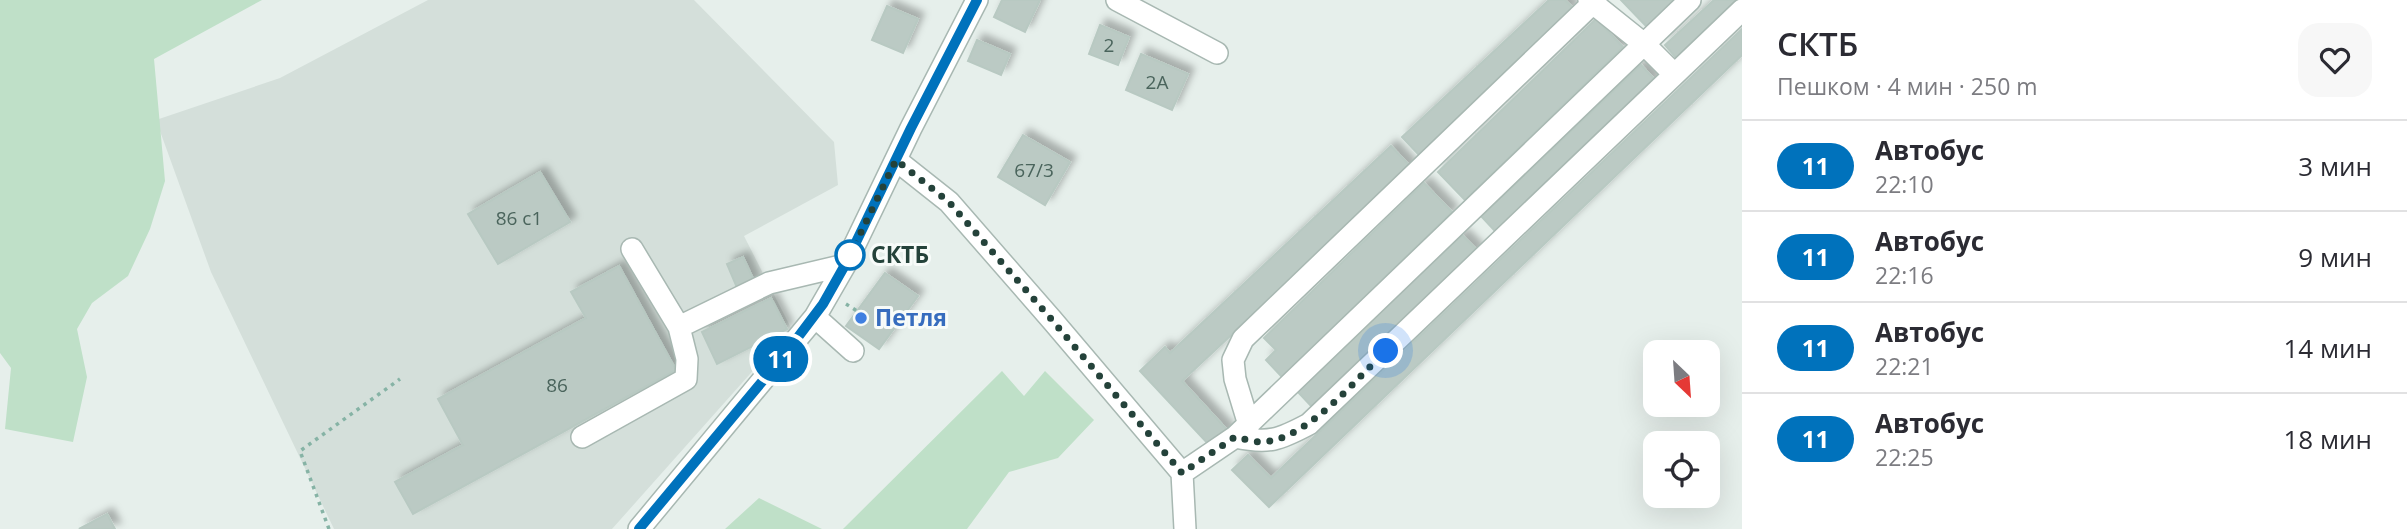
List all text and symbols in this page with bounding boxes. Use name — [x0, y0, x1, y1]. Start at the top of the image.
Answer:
text: СКТБ — [1777, 21, 1858, 66]
button: heart — [2298, 23, 2372, 97]
house number: 2 — [1104, 32, 1114, 58]
house number: 2А — [1146, 69, 1168, 95]
text: Пешком · 4 мин · 250 m — [1777, 70, 2038, 102]
text: Автобус — [1875, 132, 1984, 168]
text: 3 мин — [2298, 148, 2372, 184]
text: 11 — [1802, 149, 1829, 182]
house number: 67/3 — [1014, 157, 1054, 183]
text: 22:10 — [1875, 168, 1934, 200]
house number: 86 с1 — [496, 205, 542, 231]
text: Автобус — [1875, 223, 1984, 259]
place label: СКТБ — [871, 238, 929, 270]
text: 9 мин — [2298, 239, 2372, 275]
marker: СКТБ — [835, 240, 865, 270]
text: 11 — [1802, 240, 1829, 273]
text: 22:16 — [1875, 259, 1934, 291]
place label: Петля — [875, 301, 947, 333]
marker: Петля — [853, 310, 869, 326]
text: Автобус — [1875, 314, 1984, 350]
text: 14 мин — [2283, 330, 2372, 366]
text: 11 — [1802, 331, 1829, 364]
your location — [1368, 333, 1403, 368]
line badge: 11 — [750, 336, 812, 382]
north arrow — [1643, 340, 1720, 416]
map controls — [1643, 340, 1720, 508]
text: 11 — [767, 342, 795, 375]
text: 22:21 — [1875, 350, 1934, 382]
house number: 86 — [546, 372, 568, 398]
text: Автобус — [1875, 405, 1984, 441]
text: 18 мин — [2283, 421, 2372, 457]
text: 11 — [1802, 422, 1829, 455]
button: locate — [1643, 431, 1720, 508]
text: 22:25 — [1875, 441, 1934, 473]

